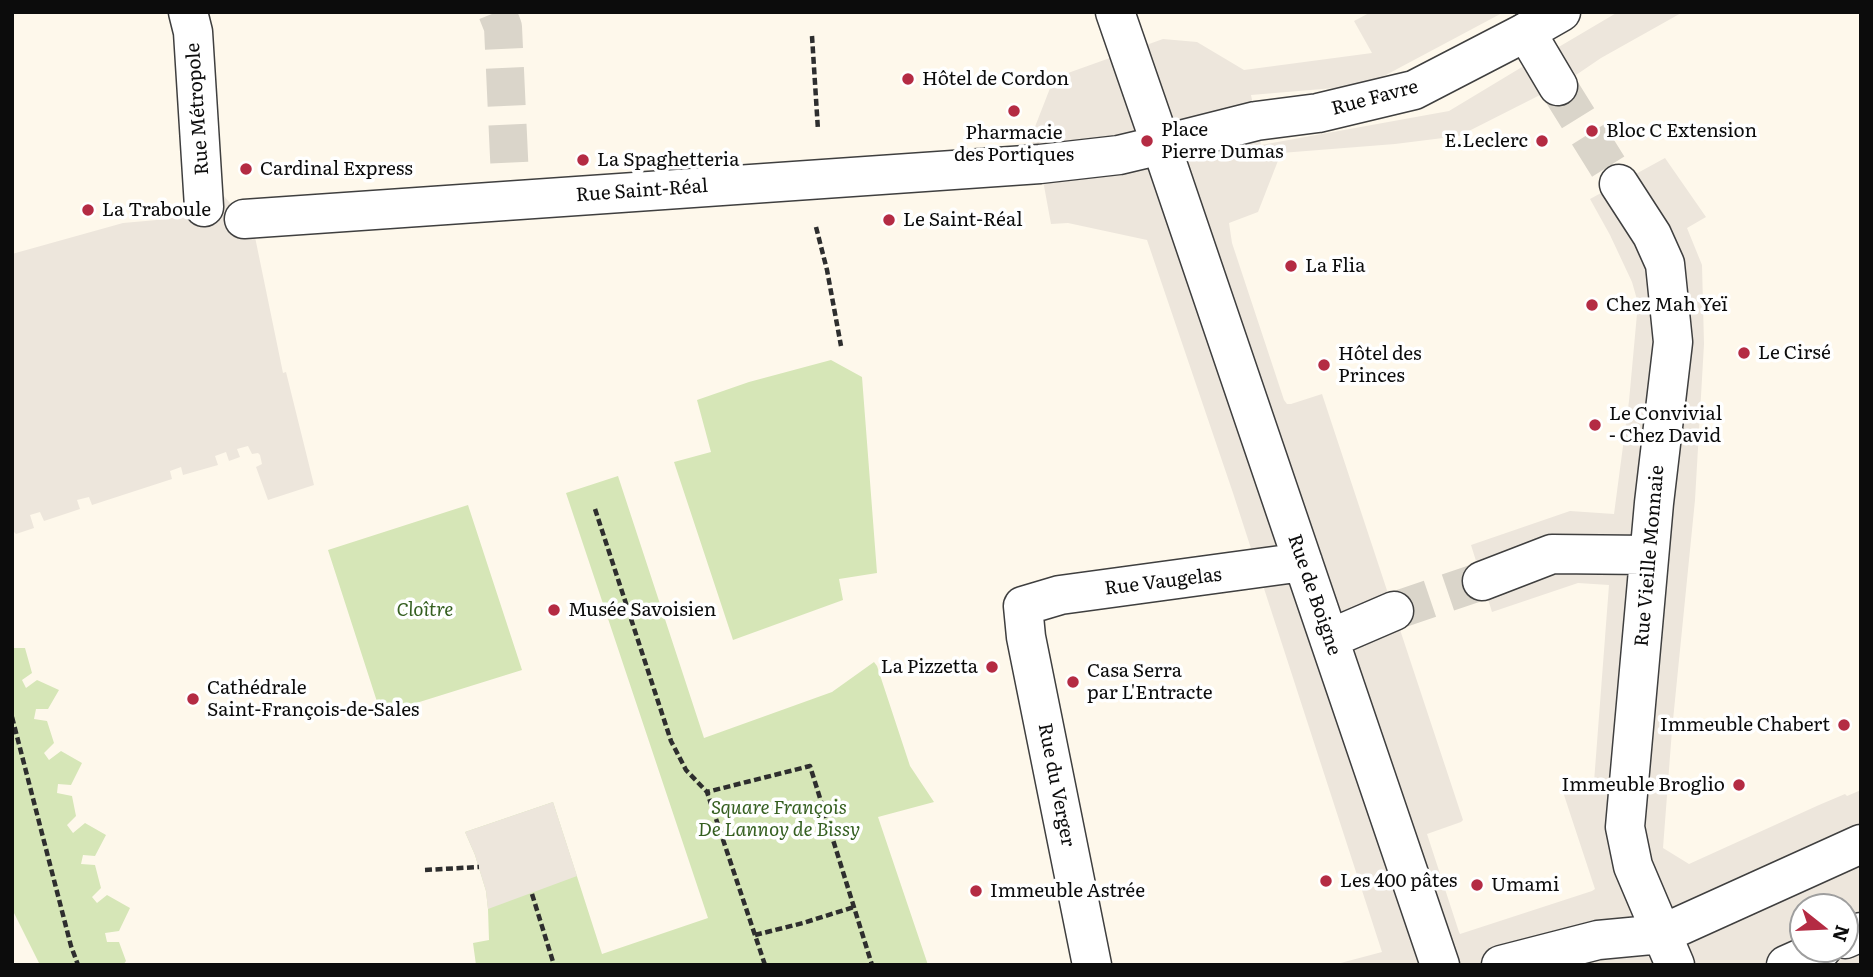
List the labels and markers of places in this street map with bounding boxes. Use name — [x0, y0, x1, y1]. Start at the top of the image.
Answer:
place label: Hôtel de Cordon — [922, 68, 1069, 90]
marker: Hôtel de Cordon — [900, 71, 916, 87]
marker: Pharmacie des Portiques — [1006, 103, 1022, 119]
place label: Place Pierre Dumas — [1161, 119, 1284, 163]
place label: Bloc C Extension — [1606, 120, 1757, 142]
place label: Pharmacie des Portiques — [954, 122, 1074, 166]
marker: Bloc C Extension — [1584, 123, 1600, 139]
place label: E.Leclerc — [1444, 130, 1528, 152]
marker: Place Pierre Dumas — [1139, 133, 1155, 149]
marker: E.Leclerc — [1534, 133, 1550, 149]
place label: La Spaghetteria — [597, 149, 739, 171]
marker: La Spaghetteria — [575, 152, 591, 168]
place label: Cardinal Express — [260, 158, 413, 180]
marker: Cardinal Express — [238, 161, 254, 177]
place label: La Traboule — [102, 199, 211, 221]
marker: La Traboule — [80, 202, 96, 218]
place label: Le Saint-Réal — [903, 209, 1023, 231]
marker: Le Saint-Réal — [881, 212, 897, 228]
place label: La Flia — [1305, 255, 1365, 277]
marker: La Flia — [1283, 258, 1299, 274]
place label: Chez Mah Yeï — [1606, 294, 1728, 316]
marker: Chez Mah Yeï — [1584, 297, 1600, 313]
place label: Le Cirsé — [1758, 342, 1831, 364]
place label: Hôtel des Princes — [1338, 343, 1422, 387]
marker: Le Cirsé — [1736, 345, 1752, 361]
marker: Hôtel des Princes — [1316, 357, 1332, 373]
place label: Le Convivial - Chez David — [1609, 403, 1722, 447]
marker: Le Convivial - Chez David — [1587, 417, 1603, 433]
place label: Musée Savoisien — [568, 599, 716, 621]
marker: Musée Savoisien — [546, 602, 562, 618]
place label: La Pizzetta — [881, 656, 978, 678]
marker: La Pizzetta — [984, 659, 1000, 675]
place label: Casa Serra par L'Entracte — [1087, 660, 1213, 704]
marker: Casa Serra par L'Entracte — [1065, 674, 1081, 690]
place label: Cathédrale Saint-François-de-Sales — [207, 677, 419, 721]
marker: Cathédrale Saint-François-de-Sales — [185, 691, 201, 707]
place label: Immeuble Chabert — [1660, 714, 1830, 736]
marker: Immeuble Chabert — [1836, 717, 1852, 733]
place label: Immeuble Broglio — [1561, 774, 1725, 796]
marker: Immeuble Broglio — [1731, 777, 1747, 793]
place label: Les 400 pâtes — [1340, 870, 1457, 892]
marker: Les 400 pâtes — [1318, 873, 1334, 889]
place label: Umami — [1491, 874, 1559, 896]
marker: Umami — [1469, 877, 1485, 893]
place label: Immeuble Astrée — [990, 880, 1145, 902]
marker: Immeuble Astrée — [968, 883, 984, 899]

